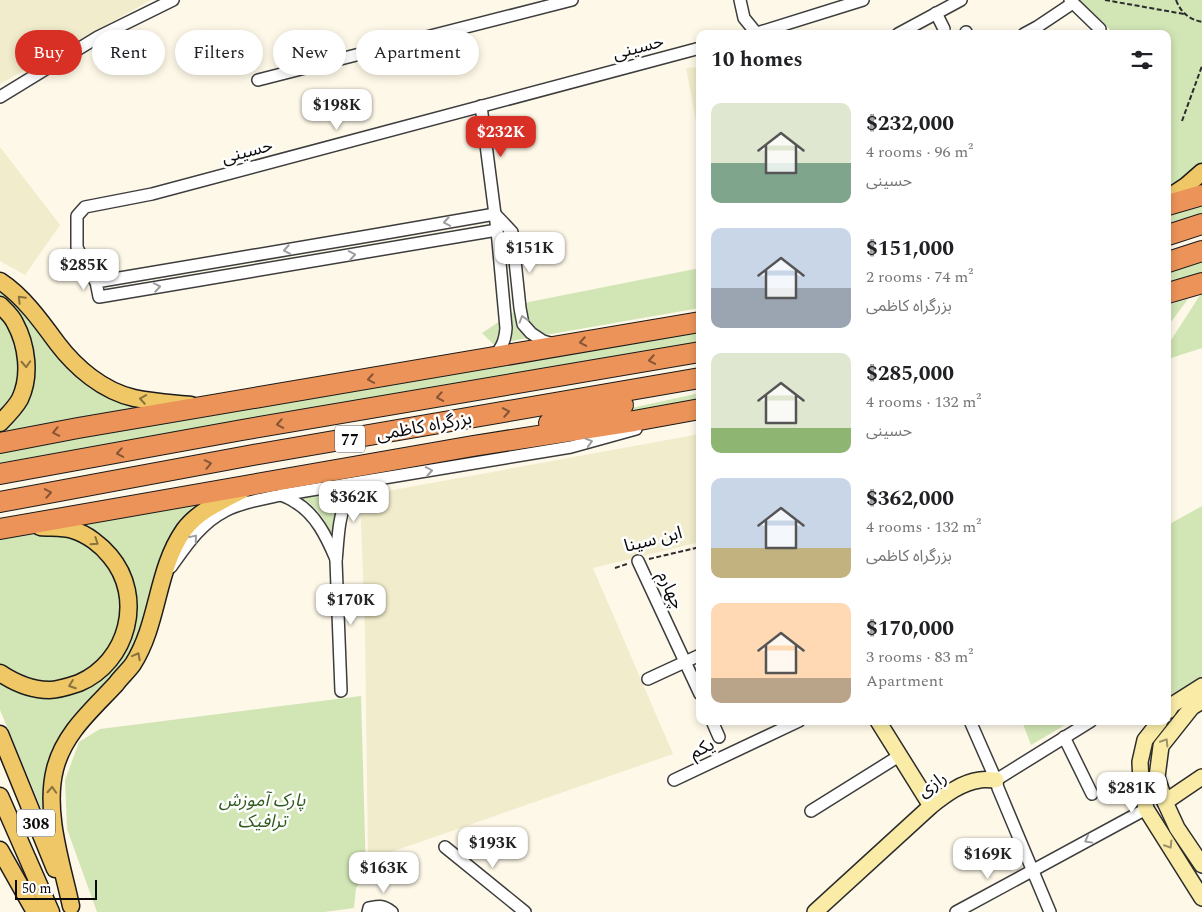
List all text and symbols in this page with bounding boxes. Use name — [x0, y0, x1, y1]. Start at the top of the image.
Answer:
street label: حسینی — [609, 28, 667, 67]
chip: Buy — [15, 30, 82, 75]
chip: Rent — [92, 30, 165, 75]
chip: Filters — [175, 30, 263, 75]
chip: New — [273, 30, 346, 75]
chip: Apartment — [356, 30, 479, 75]
text: 10 homes — [711, 44, 803, 76]
icon: filters — [1128, 46, 1156, 74]
pin: $198K — [302, 88, 372, 131]
text: $198K — [313, 93, 361, 117]
text: $232,000 — [866, 108, 954, 140]
pin: $232K — [466, 116, 536, 158]
text: $232K — [477, 120, 525, 144]
icon: home — [751, 123, 811, 183]
street label: حسینی — [218, 132, 276, 171]
text: 4 rooms · 96 m² — [866, 140, 973, 164]
text: حسینی — [866, 169, 912, 193]
one-way arrow — [442, 217, 451, 227]
pin: $151K — [495, 232, 565, 274]
text: $151,000 — [866, 233, 954, 265]
text: $151K — [506, 236, 554, 260]
one-way arrow — [282, 245, 291, 255]
pin: $285K — [49, 248, 119, 291]
icon: home — [751, 248, 811, 308]
one-way arrow — [348, 250, 357, 260]
text: $285K — [60, 253, 108, 277]
text: 2 rooms · 74 m² — [866, 265, 973, 289]
one-way arrow — [153, 283, 162, 293]
text: بزرگراه کاظمی — [866, 294, 952, 318]
one-way arrow — [17, 296, 26, 305]
one-way arrow — [519, 315, 529, 324]
one-way arrow — [579, 337, 587, 347]
one-way arrow — [648, 355, 656, 365]
text: $285,000 — [866, 358, 954, 390]
one-way arrow — [20, 360, 31, 368]
one-way arrow — [367, 373, 375, 383]
icon: home — [751, 373, 811, 433]
text: 4 rooms · 132 m² — [866, 390, 981, 414]
one-way arrow — [436, 391, 444, 401]
one-way arrow — [138, 394, 146, 405]
street label: بزرگراه کاظمی — [374, 405, 474, 448]
one-way arrow — [501, 407, 510, 417]
one-way arrow — [276, 418, 284, 428]
text: حسینی — [866, 419, 912, 443]
road number: 77 — [335, 426, 365, 452]
one-way arrow — [51, 427, 60, 437]
one-way arrow — [584, 438, 592, 448]
one-way arrow — [116, 447, 124, 457]
one-way arrow — [203, 459, 212, 469]
one-way arrow — [424, 467, 433, 477]
pin: $362K — [319, 480, 389, 523]
text: $362,000 — [866, 483, 954, 515]
text: $362K — [330, 485, 378, 509]
one-way arrow — [44, 488, 52, 498]
icon: home — [751, 498, 811, 558]
text: 4 rooms · 132 m² — [866, 515, 981, 539]
street label: ابن سینا — [621, 519, 685, 560]
one-way arrow — [188, 535, 196, 544]
one-way arrow — [90, 536, 99, 546]
text: بزرگراه کاظمی — [866, 544, 952, 568]
street label: چهارم — [650, 567, 691, 614]
pin: $170K — [316, 584, 386, 626]
text: $170K — [327, 588, 375, 612]
text: $170,000 — [866, 613, 954, 645]
icon: home — [751, 623, 811, 683]
text: 3 rooms · 83 m² — [866, 645, 973, 669]
one-way arrow — [131, 652, 141, 661]
text: Apartment — [866, 669, 944, 693]
one-way arrow — [68, 679, 76, 689]
street label: یکم — [685, 731, 719, 766]
one-way arrow — [1159, 739, 1168, 748]
street label: رازی — [912, 765, 953, 804]
pin: $281K — [1097, 772, 1167, 814]
text: $281K — [1108, 776, 1156, 800]
one-way arrow — [47, 785, 57, 793]
park label: پارک آموزش ترافیک — [219, 787, 306, 835]
road number: 308 — [17, 810, 55, 836]
pin: $193K — [458, 826, 528, 869]
text: $193K — [469, 831, 517, 855]
one-way arrow — [1085, 834, 1094, 844]
pin: $169K — [953, 838, 1023, 880]
one-way arrow — [1162, 840, 1172, 849]
text: $169K — [964, 842, 1012, 866]
pin: $163K — [349, 852, 419, 894]
text: $163K — [360, 856, 408, 880]
scale bar — [15, 877, 98, 900]
text: 50 m — [22, 878, 52, 899]

